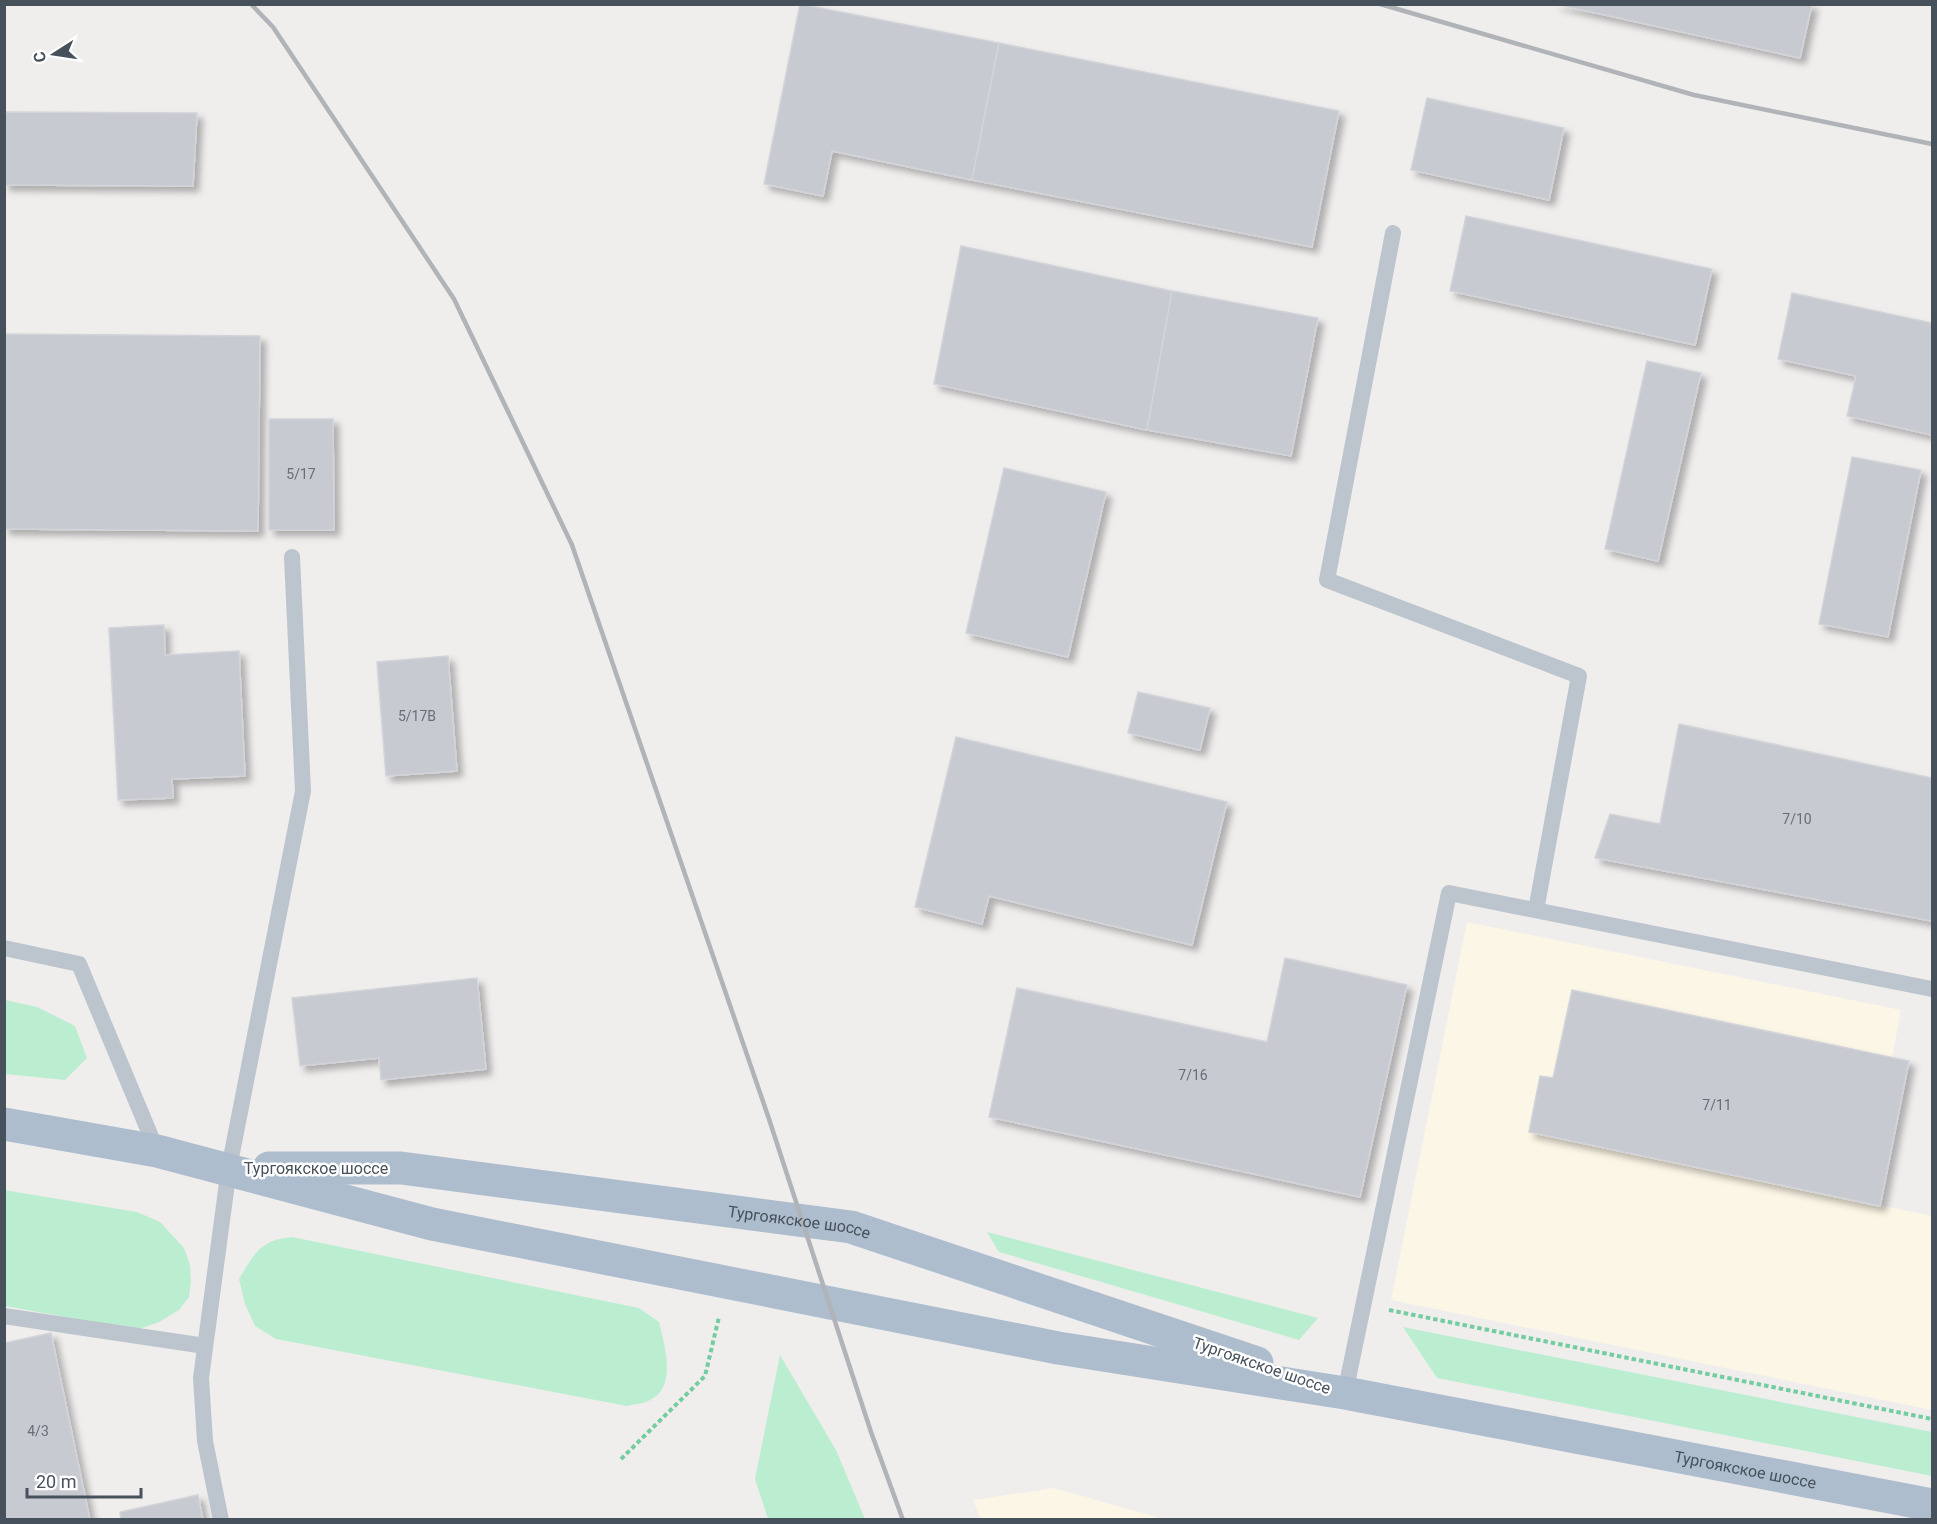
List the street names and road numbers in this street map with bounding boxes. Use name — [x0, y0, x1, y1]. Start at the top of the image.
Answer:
street label: Тургоякское шоссе — [244, 1159, 388, 1178]
street label: Тургоякское шоссе — [727, 1202, 873, 1243]
street label: Тургоякское шоссе — [1191, 1333, 1333, 1398]
street label: Тургоякское шоссе — [1672, 1447, 1818, 1493]

